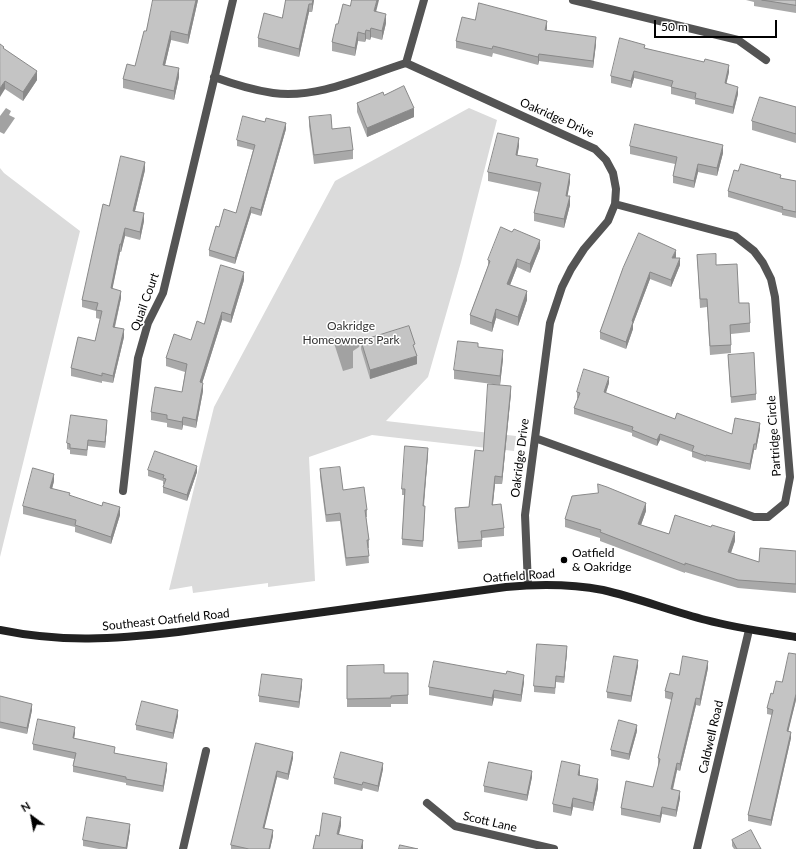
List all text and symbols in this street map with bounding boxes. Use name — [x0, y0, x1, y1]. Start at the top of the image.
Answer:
scale bar — [656, 12, 779, 38]
text: 50 m — [661, 19, 688, 34]
street label: Oakridge Drive — [518, 95, 596, 141]
street label: Quail Court — [128, 271, 162, 333]
park label: Oakridge Homeowners Park — [302, 319, 400, 347]
street label: Partridge Circle — [764, 395, 784, 477]
street label: Oakridge Drive — [508, 418, 532, 498]
place label: Oatfield & Oakridge — [572, 546, 632, 574]
marker: Oatfield & Oakridge — [559, 555, 569, 565]
street label: Oatfield Road — [483, 566, 555, 586]
street label: Southeast Oatfield Road — [102, 606, 230, 634]
street label: Caldwell Road — [696, 699, 726, 775]
north arrow — [12, 797, 52, 837]
text: N — [18, 799, 32, 814]
street label: Scott Lane — [461, 809, 519, 835]

